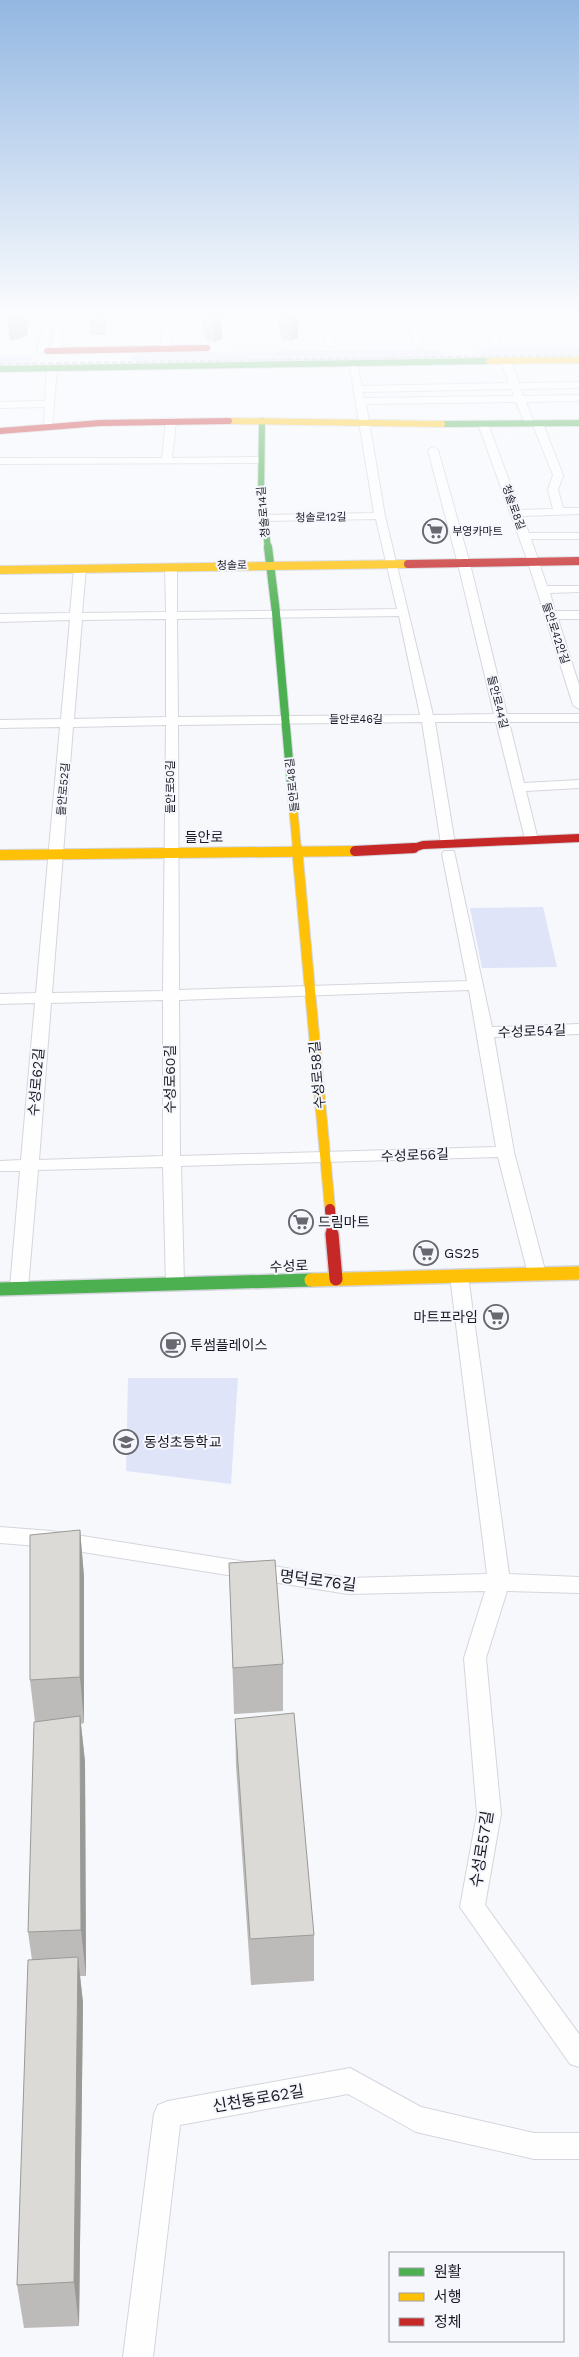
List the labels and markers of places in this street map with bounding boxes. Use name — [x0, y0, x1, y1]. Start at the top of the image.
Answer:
supermarket icon: 부영카마트 — [422, 518, 448, 544]
place label: 부영카마트 — [452, 525, 503, 538]
supermarket icon: 드림마트 — [288, 1209, 314, 1235]
place label: 드림마트 — [318, 1214, 370, 1230]
supermarket icon: GS25 — [413, 1240, 439, 1266]
place label: GS25 — [444, 1245, 479, 1261]
supermarket icon: 마트프라임 — [483, 1304, 509, 1330]
place label: 마트프라임 — [414, 1309, 478, 1325]
cafe icon: 투썸플레이스 — [160, 1332, 186, 1358]
place label: 투썸플레이스 — [190, 1337, 267, 1353]
school or university icon: 동성초등학교 — [113, 1429, 139, 1455]
place label: 동성초등학교 — [144, 1434, 221, 1450]

